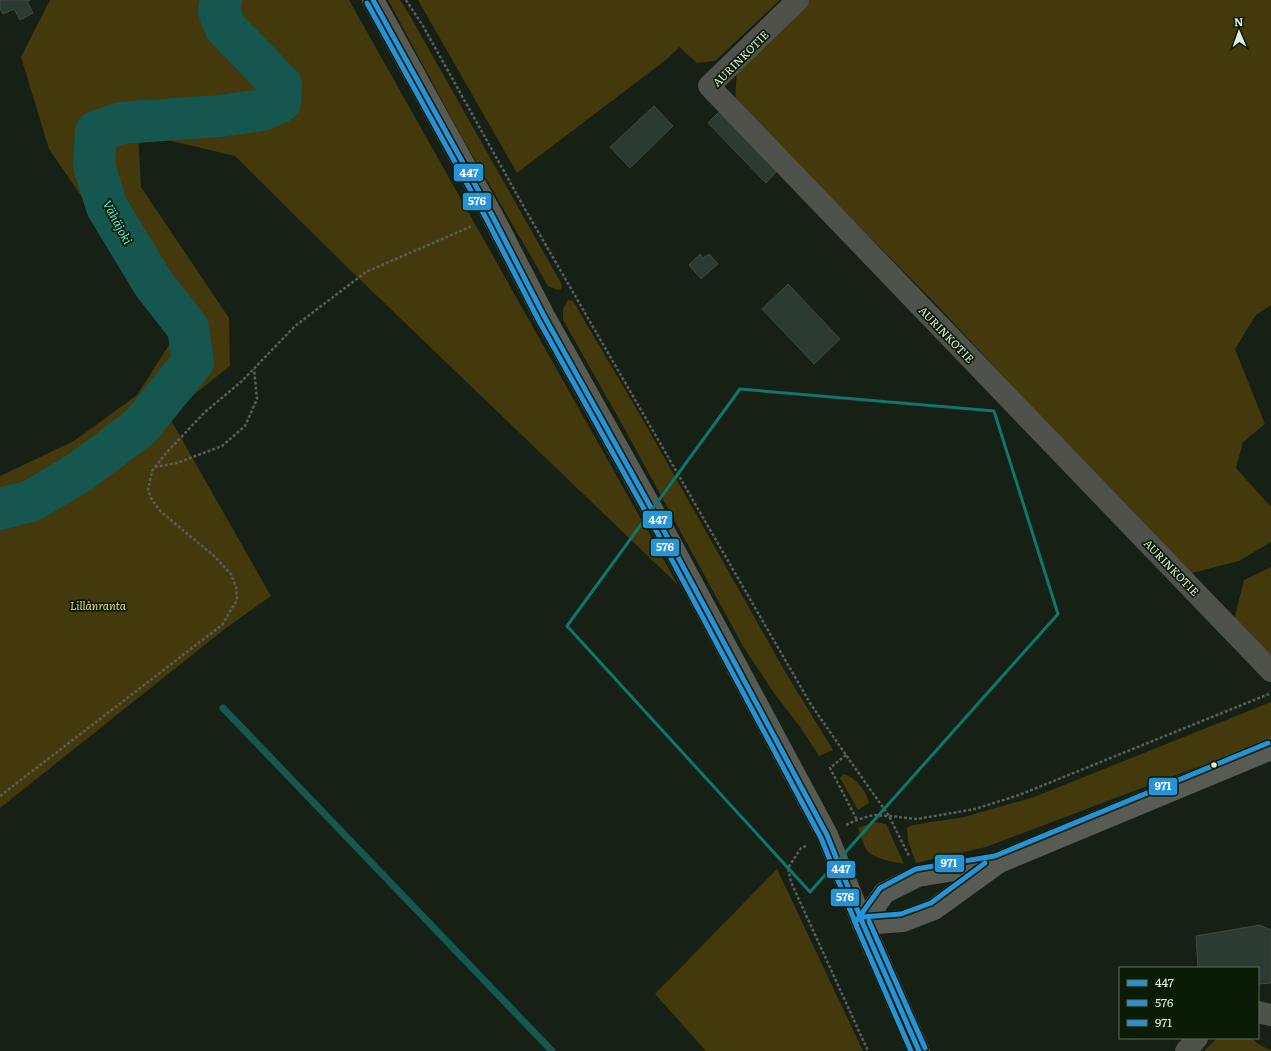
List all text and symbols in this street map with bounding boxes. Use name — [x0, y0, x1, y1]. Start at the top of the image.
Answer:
north arrow — [1219, 12, 1259, 52]
text: N — [1234, 13, 1244, 29]
street label: AURINKOTIE — [708, 26, 772, 90]
line badge: 447 — [453, 163, 484, 182]
text: 447 — [460, 164, 478, 180]
line badge: 576 — [462, 192, 492, 211]
text: 576 — [468, 192, 487, 208]
water label: Vähäjoki — [99, 197, 137, 248]
street label: AURINKOTIE — [916, 302, 978, 366]
line badge: 447 — [642, 510, 673, 529]
text: 447 — [649, 511, 667, 527]
street label: AURINKOTIE — [1141, 535, 1203, 599]
line badge: 576 — [650, 538, 680, 557]
text: 576 — [656, 538, 675, 554]
park label: Lillånranta — [70, 597, 127, 613]
unlabelled marker — [1209, 760, 1219, 770]
line badge: 971 — [1148, 777, 1178, 796]
text: 971 — [1155, 777, 1172, 793]
line badge: 971 — [934, 854, 965, 873]
text: 971 — [941, 854, 958, 870]
line badge: 447 — [826, 860, 856, 879]
text: 447 — [832, 860, 850, 876]
line badge: 576 — [830, 888, 860, 907]
text: 576 — [836, 888, 855, 904]
legend — [1119, 967, 1259, 1039]
text: 447 — [1155, 973, 1174, 991]
text: 576 — [1155, 993, 1174, 1011]
text: 971 — [1155, 1013, 1172, 1031]

